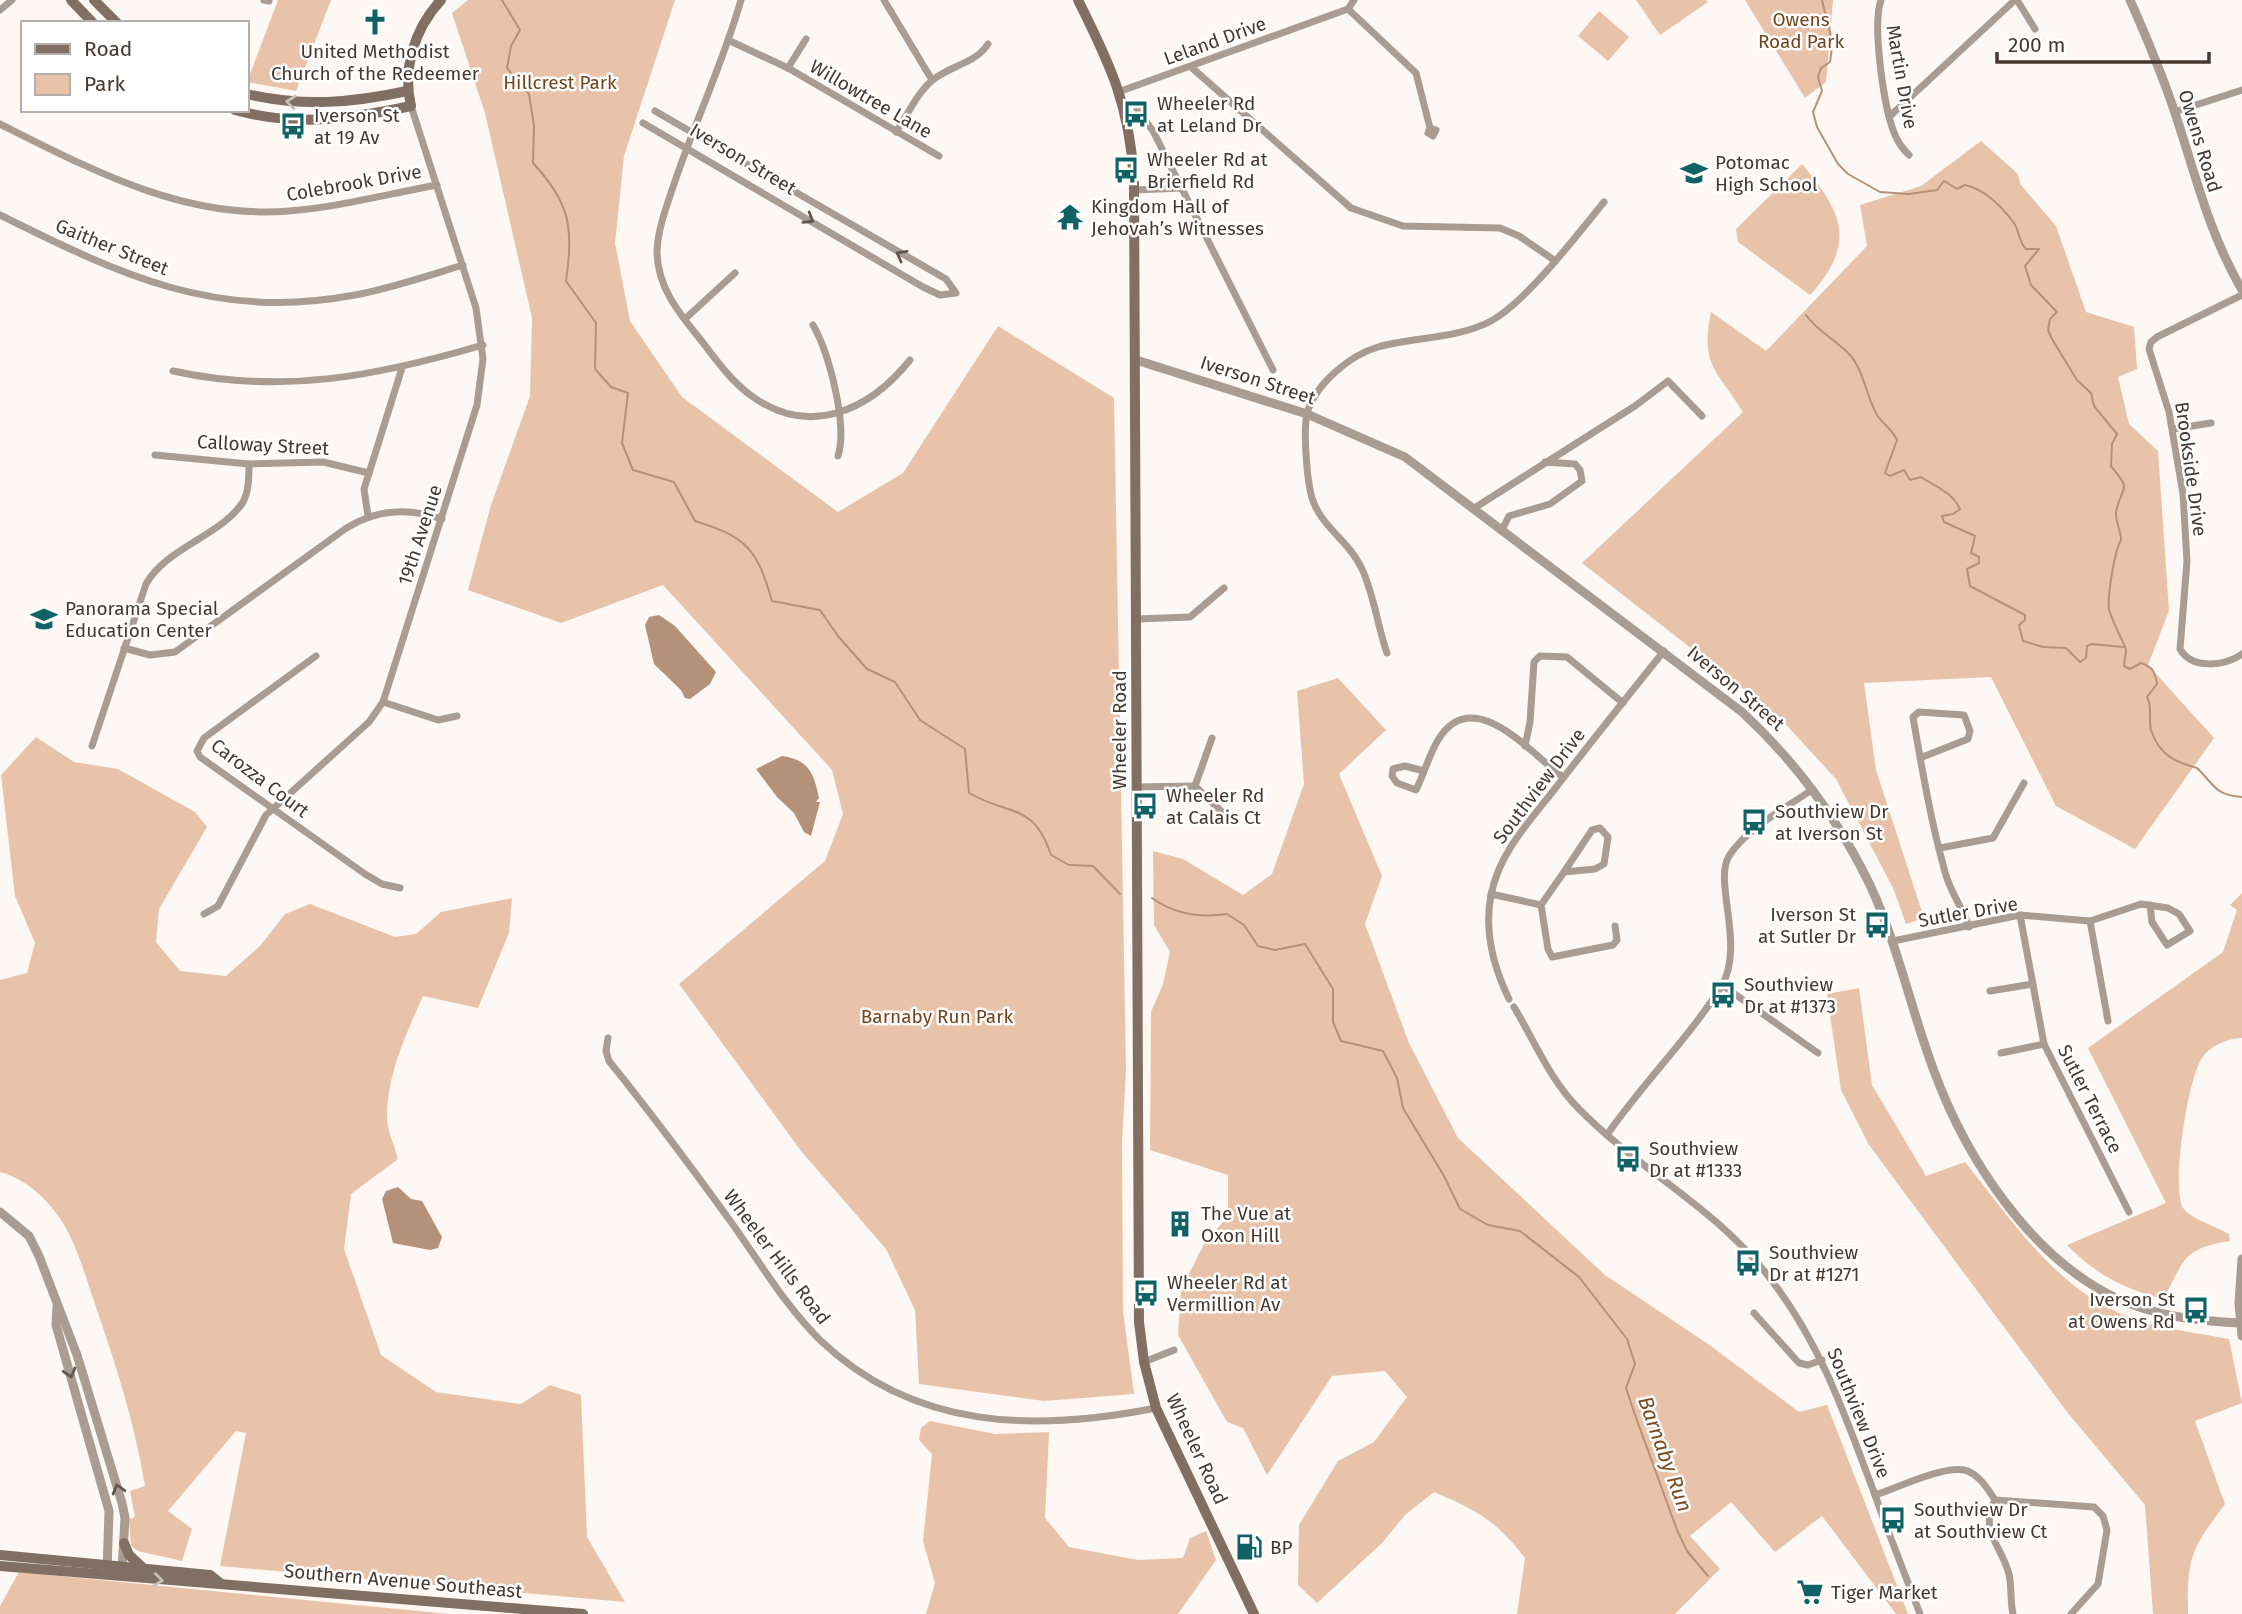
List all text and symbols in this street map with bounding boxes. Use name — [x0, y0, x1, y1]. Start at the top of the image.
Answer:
church icon: United Methodist Church of the Redeemer — [360, 7, 390, 37]
park label: Owens Road Park — [1758, 8, 1844, 53]
street label: Leland Drive — [1161, 12, 1269, 70]
legend — [21, 21, 248, 112]
scale bar — [1997, 21, 2209, 65]
street label: Martin Drive — [1882, 23, 1922, 131]
text: 200 m — [2008, 32, 2065, 58]
text: Road — [84, 36, 132, 62]
place label: United Methodist Church of the Redeemer — [271, 40, 480, 85]
street label: Willowtree Lane — [806, 55, 936, 143]
text: Park — [84, 71, 126, 97]
park label: Hillcrest Park — [503, 71, 617, 94]
street label: Owens Road — [2174, 87, 2226, 195]
place label: Wheeler Rd at Leland Dr — [1157, 92, 1262, 137]
one-way arrow — [286, 95, 297, 110]
bus stop icon: Wheeler Rd at Leland Dr — [1121, 99, 1151, 129]
place label: Iverson St at 19 Av — [314, 104, 400, 149]
bus stop icon: Iverson St at 19 Av — [278, 111, 308, 141]
street label: Iverson Street — [686, 118, 800, 200]
place label: Wheeler Rd at Brierfield Rd — [1147, 148, 1268, 193]
place label: Potomac High School — [1715, 151, 1818, 196]
bus stop icon: Wheeler Rd at Brierfield Rd — [1111, 155, 1141, 185]
school or university icon: Potomac High School — [1679, 158, 1709, 188]
street label: Colebrook Drive — [285, 160, 423, 206]
place label: Kingdom Hall of Jehovah’s Witnesses — [1091, 195, 1264, 240]
temple icon: Kingdom Hall of Jehovah’s Witnesses — [1055, 202, 1085, 232]
one-way arrow — [801, 211, 814, 224]
street label: Gaither Street — [52, 214, 172, 280]
one-way arrow — [896, 250, 908, 263]
street label: Iverson Street — [1197, 351, 1319, 410]
street label: Brookside Drive — [2170, 400, 2212, 538]
street label: Calloway Street — [196, 430, 330, 460]
street label: 19th Avenue — [393, 482, 447, 588]
place label: Panorama Special Education Center — [65, 597, 219, 642]
school or university icon: Panorama Special Education Center — [29, 604, 59, 634]
street label: Iverson Street — [1683, 641, 1789, 735]
street label: Wheeler Road — [1108, 670, 1131, 790]
street label: Southview Drive — [1488, 724, 1590, 848]
street label: Carozza Court — [206, 734, 314, 822]
place label: Wheeler Rd at Calais Ct — [1166, 784, 1264, 829]
bus stop icon: Wheeler Rd at Calais Ct — [1130, 791, 1160, 821]
place label: Southview Dr at Iverson St — [1775, 800, 1889, 845]
bus stop icon: Southview Dr at Iverson St — [1739, 807, 1769, 837]
street label: Sutler Drive — [1916, 892, 2020, 932]
place label: Iverson St at Sutler Dr — [1758, 903, 1857, 948]
bus stop icon: Iverson St at Sutler Dr — [1862, 910, 1892, 940]
place label: Southview Dr at #1373 — [1744, 973, 1836, 1018]
bus stop icon: Southview Dr at #1373 — [1708, 980, 1738, 1010]
park label: Barnaby Run Park — [861, 1005, 1013, 1028]
street label: Sutler Terrace — [2053, 1041, 2127, 1157]
place label: Southview Dr at #1333 — [1649, 1137, 1742, 1182]
bus stop icon: Southview Dr at #1333 — [1613, 1144, 1643, 1174]
street label: Wheeler Hills Road — [719, 1185, 835, 1329]
place label: The Vue at Oxon Hill — [1201, 1202, 1291, 1247]
building icon: The Vue at Oxon Hill — [1165, 1209, 1195, 1239]
place label: Southview Dr at #1271 — [1769, 1241, 1859, 1286]
bus stop icon: Southview Dr at #1271 — [1733, 1248, 1763, 1278]
place label: Wheeler Rd at Vermillion Av — [1167, 1271, 1288, 1316]
bus stop icon: Wheeler Rd at Vermillion Av — [1131, 1278, 1161, 1308]
place label: Iverson St at Owens Rd — [2068, 1288, 2175, 1333]
bus stop icon: Iverson St at Owens Rd — [2181, 1295, 2211, 1325]
street label: Southview Drive — [1822, 1344, 1896, 1482]
one-way arrow — [61, 1367, 76, 1379]
street label: Wheeler Road — [1161, 1390, 1233, 1508]
water label: Barnaby Run — [1632, 1393, 1698, 1515]
one-way arrow — [112, 1484, 127, 1496]
place label: Southview Dr at Southview Ct — [1914, 1498, 2047, 1543]
bus stop icon: Southview Dr at Southview Ct — [1878, 1505, 1908, 1535]
fuel station icon: BP — [1234, 1532, 1264, 1562]
place label: BP — [1270, 1536, 1293, 1559]
street label: Southern Avenue Southeast — [283, 1559, 523, 1603]
one-way arrow — [152, 1572, 164, 1587]
supermarket icon: Tiger Market — [1795, 1577, 1825, 1607]
place label: Tiger Market — [1831, 1581, 1938, 1604]

